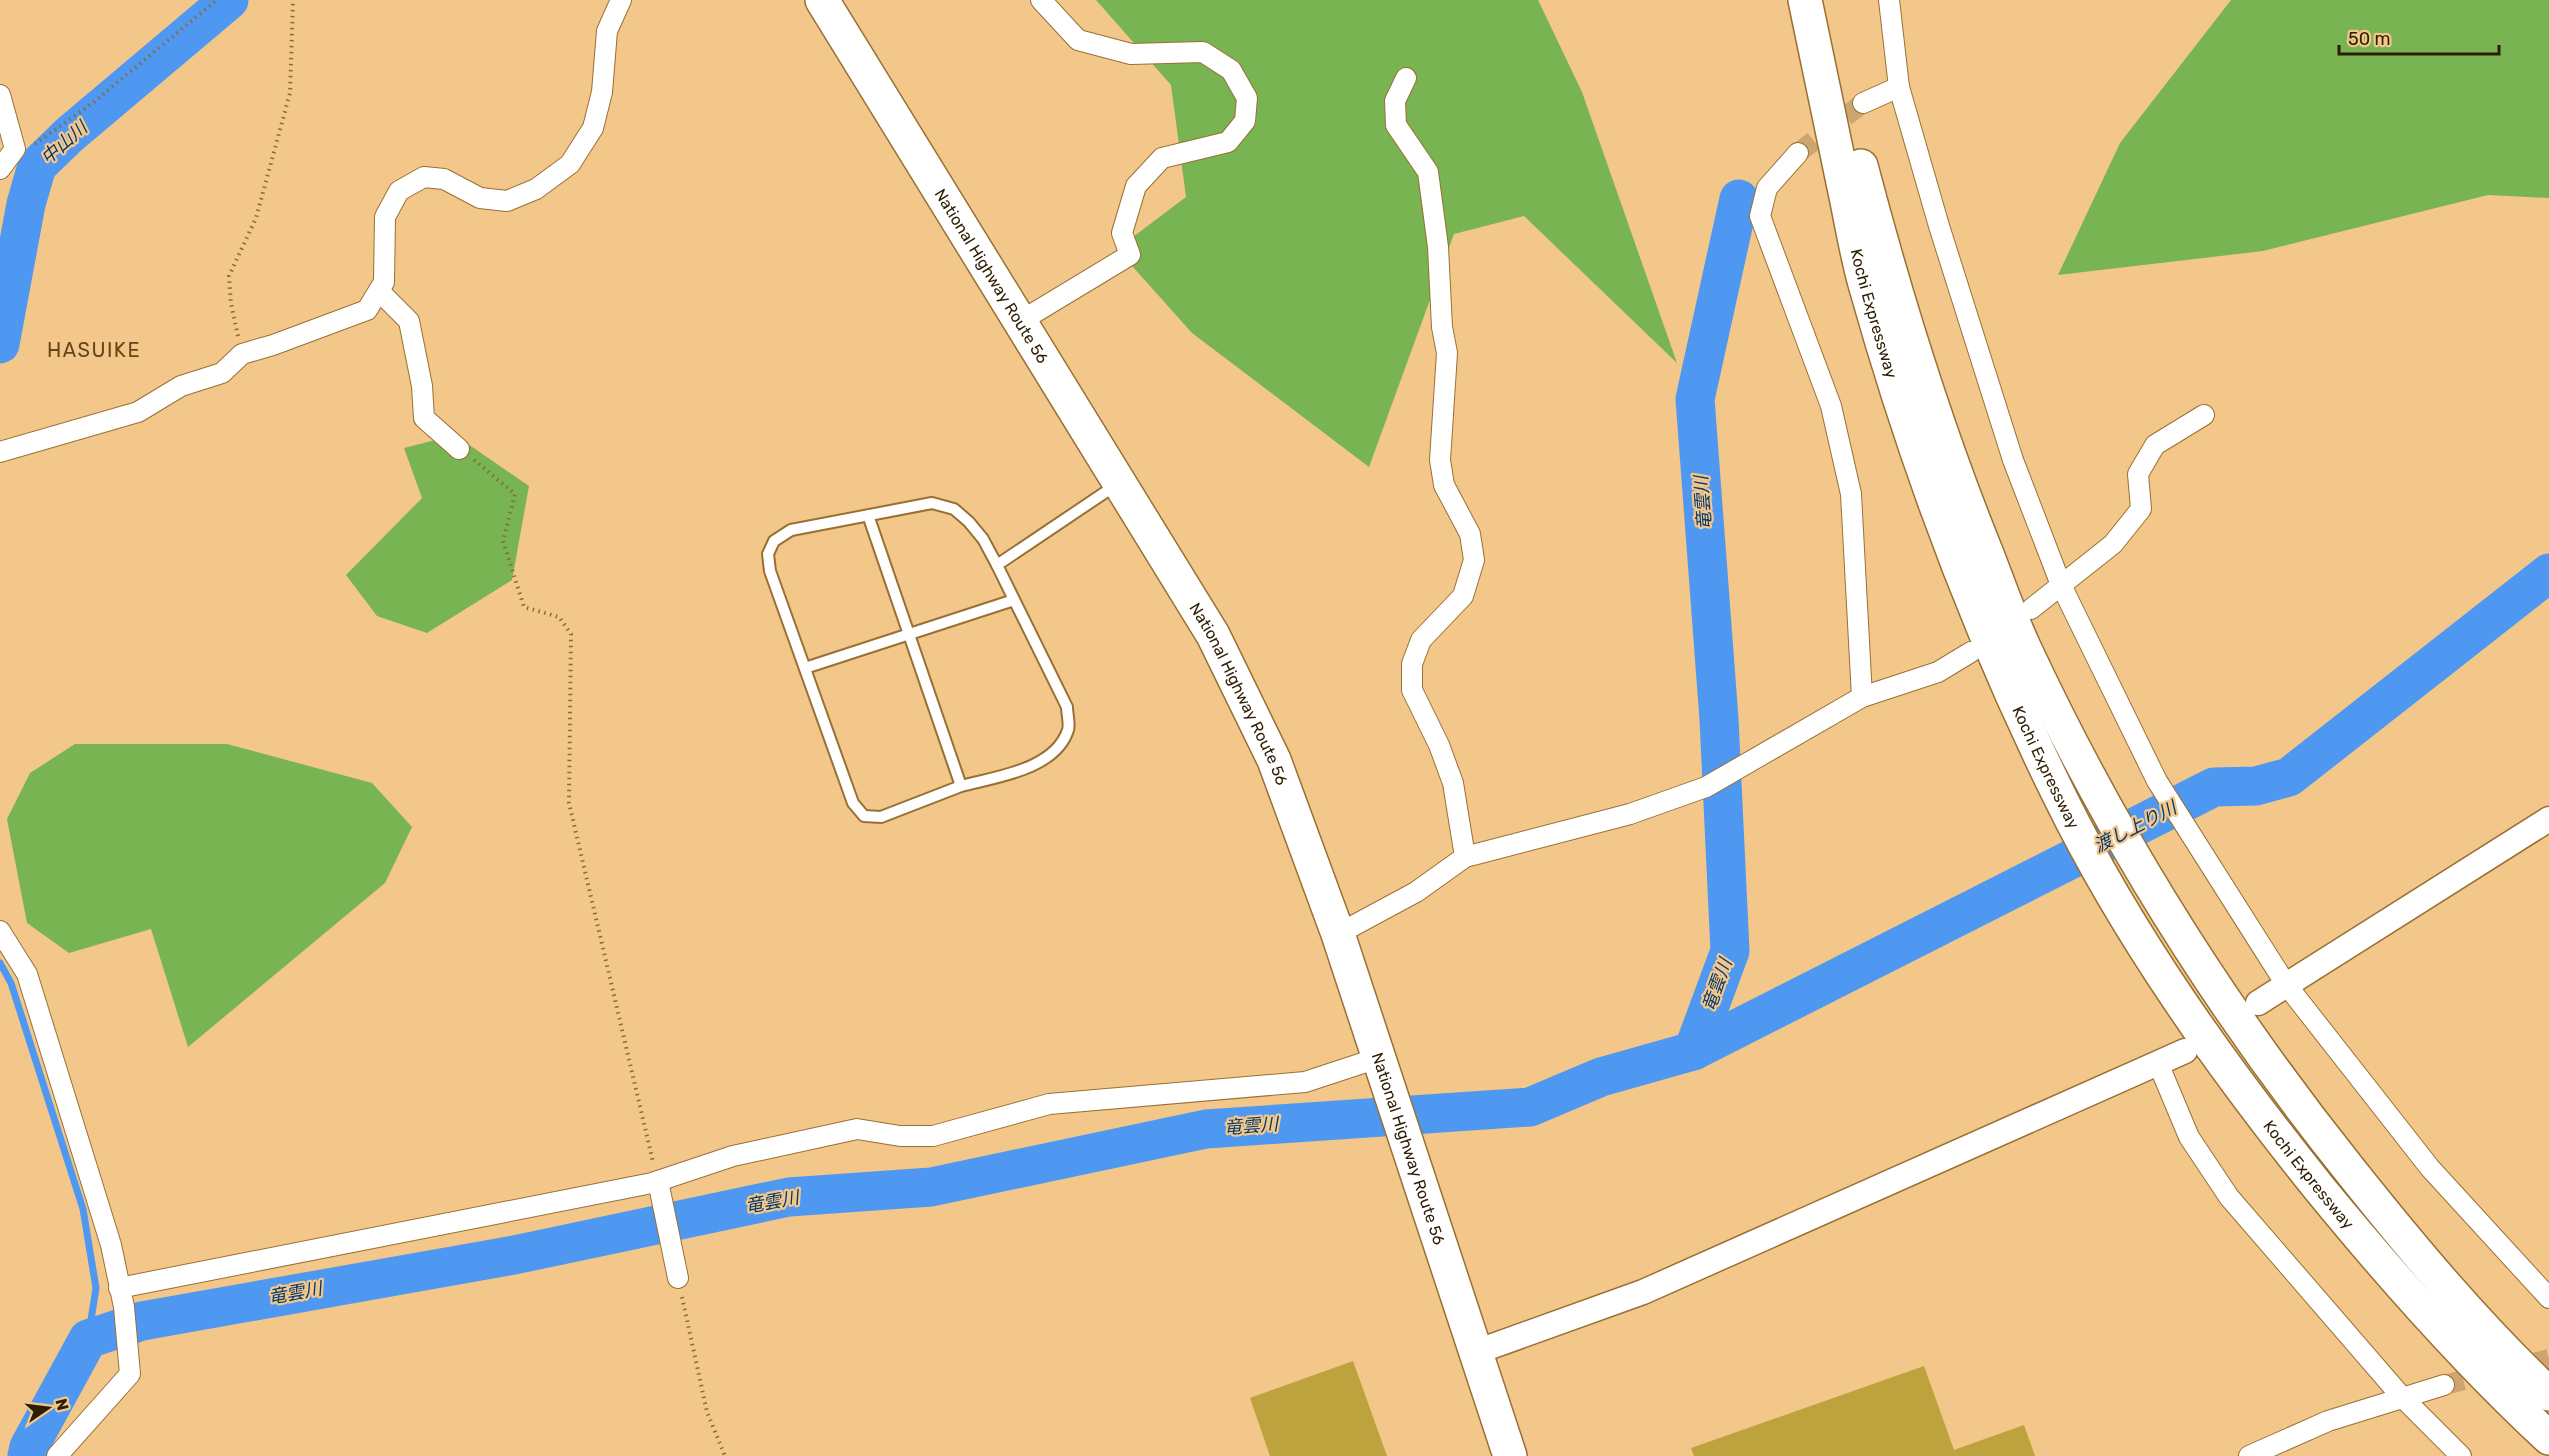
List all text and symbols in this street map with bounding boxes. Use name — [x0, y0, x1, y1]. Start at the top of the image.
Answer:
scale bar — [2339, 18, 2500, 56]
text: 50 m — [2348, 28, 2391, 50]
water label: 中山川 — [36, 116, 93, 169]
street label: National Highway Route 56 — [931, 185, 1053, 367]
street label: Kochi Expressway — [1847, 247, 1902, 381]
district label: HASUIKE — [47, 338, 141, 362]
water label: 竜雲川 — [1690, 473, 1716, 531]
street label: National Highway Route 56 — [1186, 599, 1292, 788]
street label: Kochi Expressway — [2009, 703, 2084, 832]
water label: 渡し上り川 — [2090, 796, 2182, 857]
water label: 竜雲川 — [1697, 954, 1737, 1014]
street label: National Highway Route 56 — [1368, 1050, 1449, 1247]
water label: 竜雲川 — [1223, 1113, 1281, 1139]
street label: Kochi Expressway — [2260, 1116, 2358, 1233]
water label: 竜雲川 — [744, 1186, 802, 1218]
water label: 竜雲川 — [267, 1277, 325, 1309]
north arrow — [18, 1378, 78, 1438]
text: N — [51, 1397, 73, 1412]

